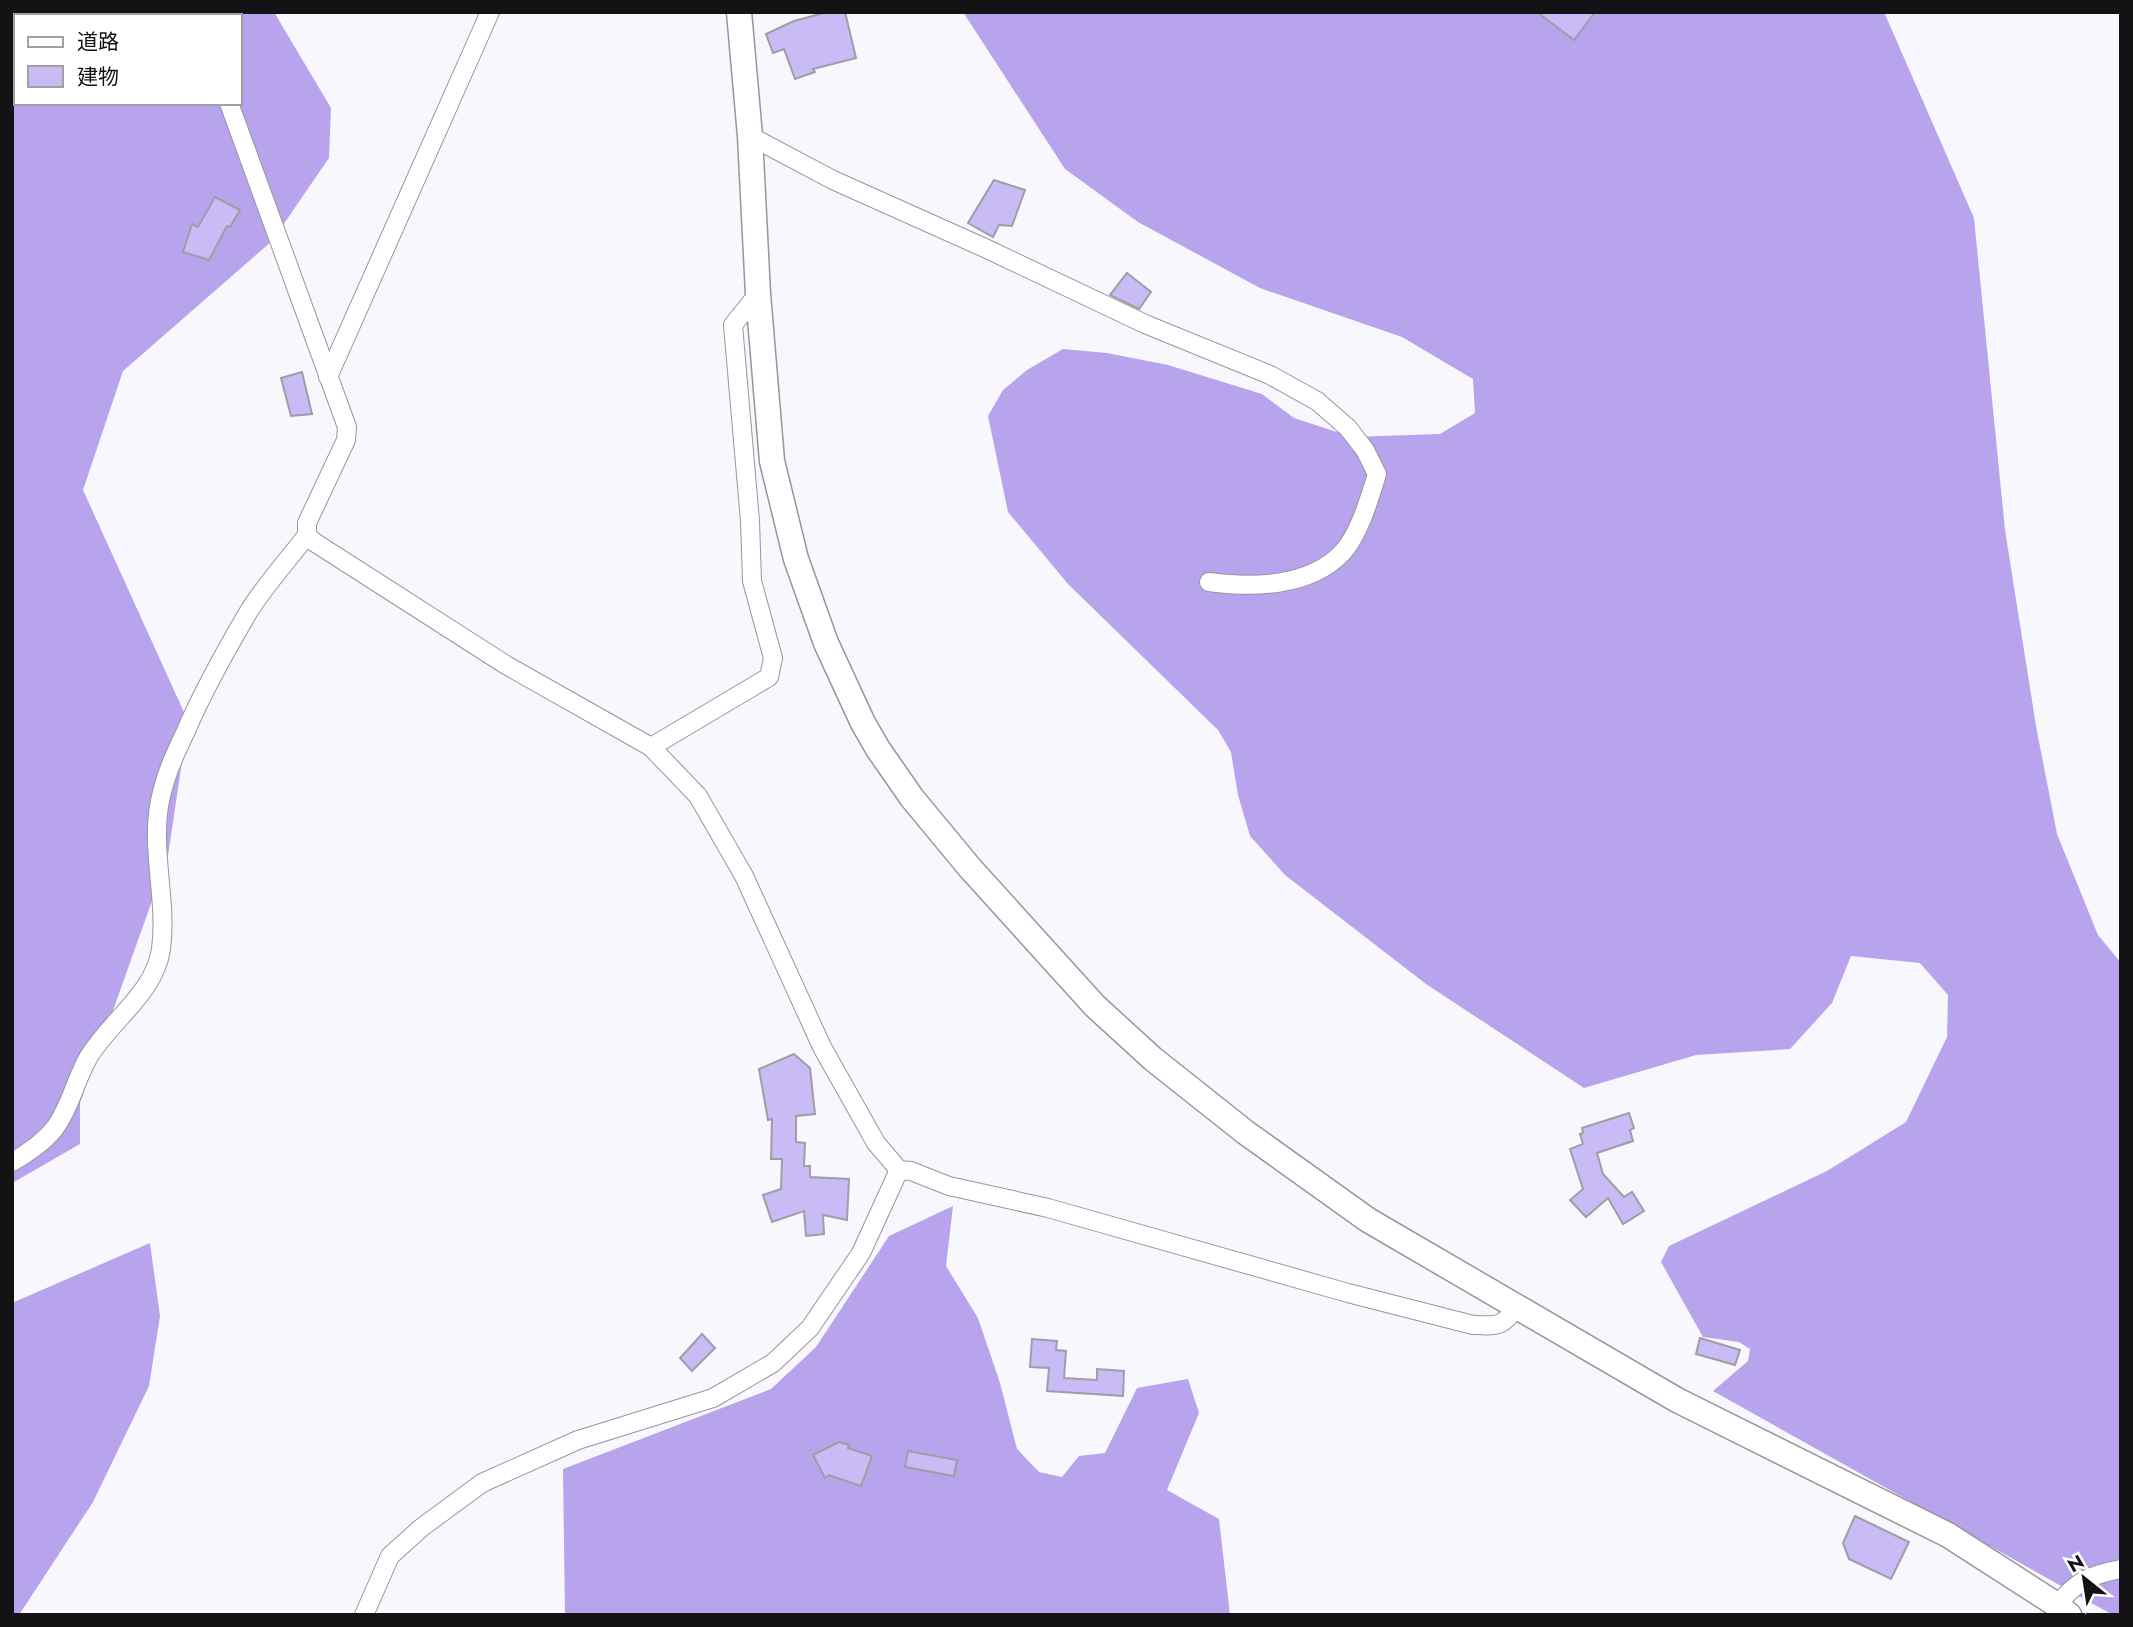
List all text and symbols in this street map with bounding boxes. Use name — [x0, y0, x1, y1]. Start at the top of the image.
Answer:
legend — [14, 14, 242, 105]
text: 道路 — [77, 27, 119, 57]
text: 建物 — [77, 62, 119, 92]
north arrow — [2049, 1543, 2119, 1613]
text: N — [2062, 1548, 2089, 1579]

